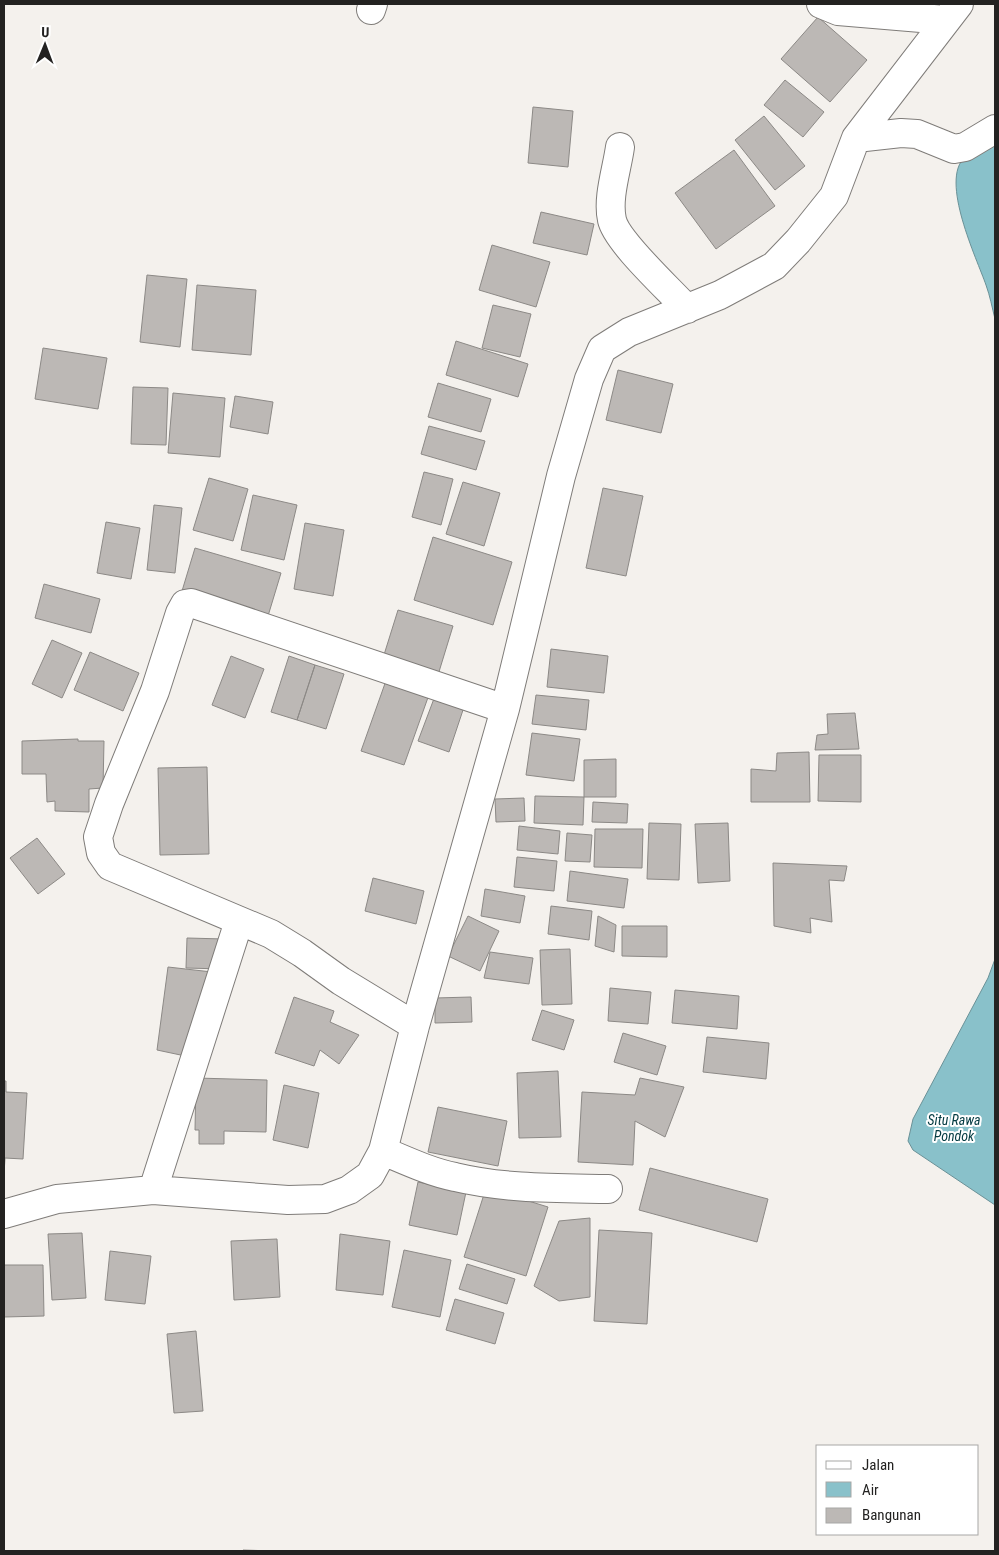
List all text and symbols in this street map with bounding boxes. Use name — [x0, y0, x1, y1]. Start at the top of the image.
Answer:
north arrow — [20, 20, 70, 70]
text: U — [41, 24, 49, 40]
water label: Situ Rawa Pondok — [928, 1112, 980, 1144]
legend — [816, 1445, 979, 1535]
text: Jalan — [862, 1456, 894, 1474]
text: Air — [862, 1481, 879, 1499]
text: Bangunan — [862, 1506, 921, 1524]

